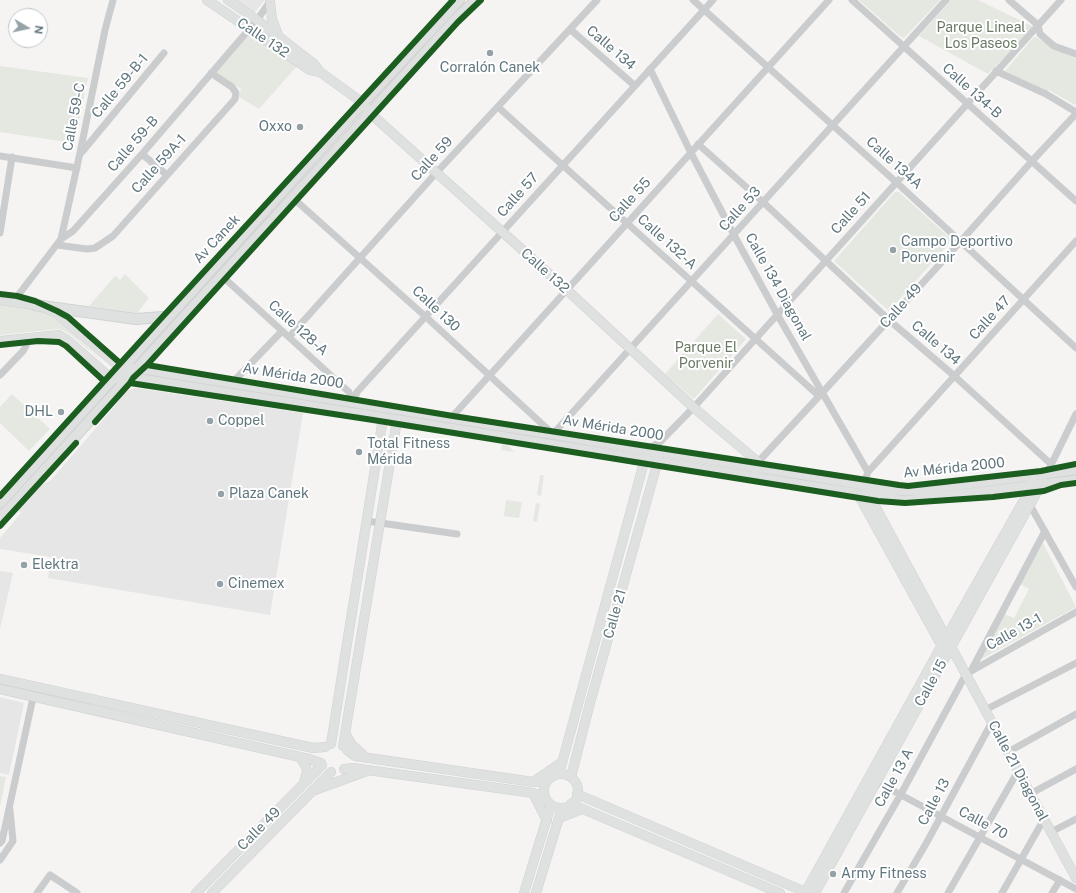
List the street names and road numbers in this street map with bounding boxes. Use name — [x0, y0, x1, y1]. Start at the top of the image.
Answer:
street label: Calle 132 — [234, 14, 292, 62]
street label: Calle 134 — [583, 22, 639, 74]
street label: Calle 59-B-1 — [88, 50, 152, 122]
street label: Calle 134-B — [939, 60, 1005, 122]
street label: Calle 59-C — [59, 81, 89, 153]
street label: Calle 59-B — [104, 112, 162, 176]
street label: Calle 59A-1 — [128, 131, 190, 197]
street label: Calle 59 — [408, 133, 456, 185]
street label: Calle 134A — [862, 133, 926, 193]
street label: Calle 57 — [494, 169, 542, 221]
street label: Calle 55 — [606, 174, 654, 226]
street label: Calle 53 — [716, 183, 764, 235]
street label: Calle 51 — [828, 188, 874, 238]
street label: Av Canek — [190, 211, 244, 267]
street label: Calle 132-A — [634, 211, 700, 273]
street label: Calle 134 Diagonal — [741, 230, 815, 344]
street label: Calle 132 — [517, 245, 573, 297]
street label: Calle 49 — [877, 280, 925, 332]
street label: Calle 130 — [409, 283, 463, 335]
street label: Calle 47 — [966, 292, 1014, 344]
street label: Calle 128-A — [265, 297, 331, 359]
street label: Calle 134 — [908, 317, 964, 369]
street label: Av Mérida 2000 — [241, 360, 345, 392]
street label: Av Mérida 2000 — [561, 412, 665, 444]
street label: Av Mérida 2000 — [902, 454, 1006, 482]
street label: Calle 21 — [600, 587, 630, 641]
street label: Calle 13-1 — [983, 610, 1045, 654]
street label: Calle 15 — [911, 657, 951, 709]
street label: Calle 21 Diagonal — [984, 718, 1052, 824]
street label: Calle 13 A — [871, 746, 917, 810]
street label: Calle 13 — [915, 776, 953, 828]
street label: Calle 70 — [956, 803, 1010, 843]
street label: Calle 49 — [234, 804, 284, 854]

